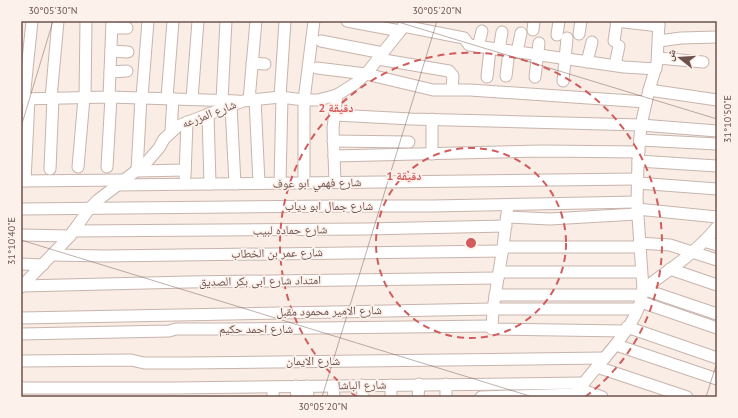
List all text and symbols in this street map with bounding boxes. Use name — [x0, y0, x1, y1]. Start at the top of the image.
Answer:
text: 30°05'30"N — [28, 4, 78, 17]
text: 30°05'20"N — [412, 4, 462, 17]
north arrow — [660, 38, 700, 78]
text: ش — [662, 47, 680, 63]
text: 31°10'50"E — [721, 95, 734, 143]
street label: شارع المزرعه — [179, 96, 239, 132]
text: 2 دقيقة — [318, 100, 354, 115]
text: 1 دقيقة — [386, 168, 422, 183]
street label: شارع فهمي ابو عوف — [272, 174, 362, 194]
street label: شارع جمال ابو دياب — [285, 198, 373, 214]
text: 31°10'40"E — [5, 217, 18, 265]
street label: شارع حماده لبيب — [252, 221, 328, 239]
centre of rings — [464, 236, 478, 250]
street label: شارع عمر بن الخطاب — [231, 244, 323, 262]
street label: امتداد شارع ابى بكر الصديق — [199, 272, 321, 290]
street label: شارع الامير محمود مقبل — [276, 302, 382, 320]
street label: شارع احمد حكيم — [219, 321, 293, 337]
street label: شارع الايمان — [286, 353, 340, 369]
street label: شارع الباشا — [337, 377, 387, 393]
text: 30°05'20"N — [298, 400, 348, 413]

